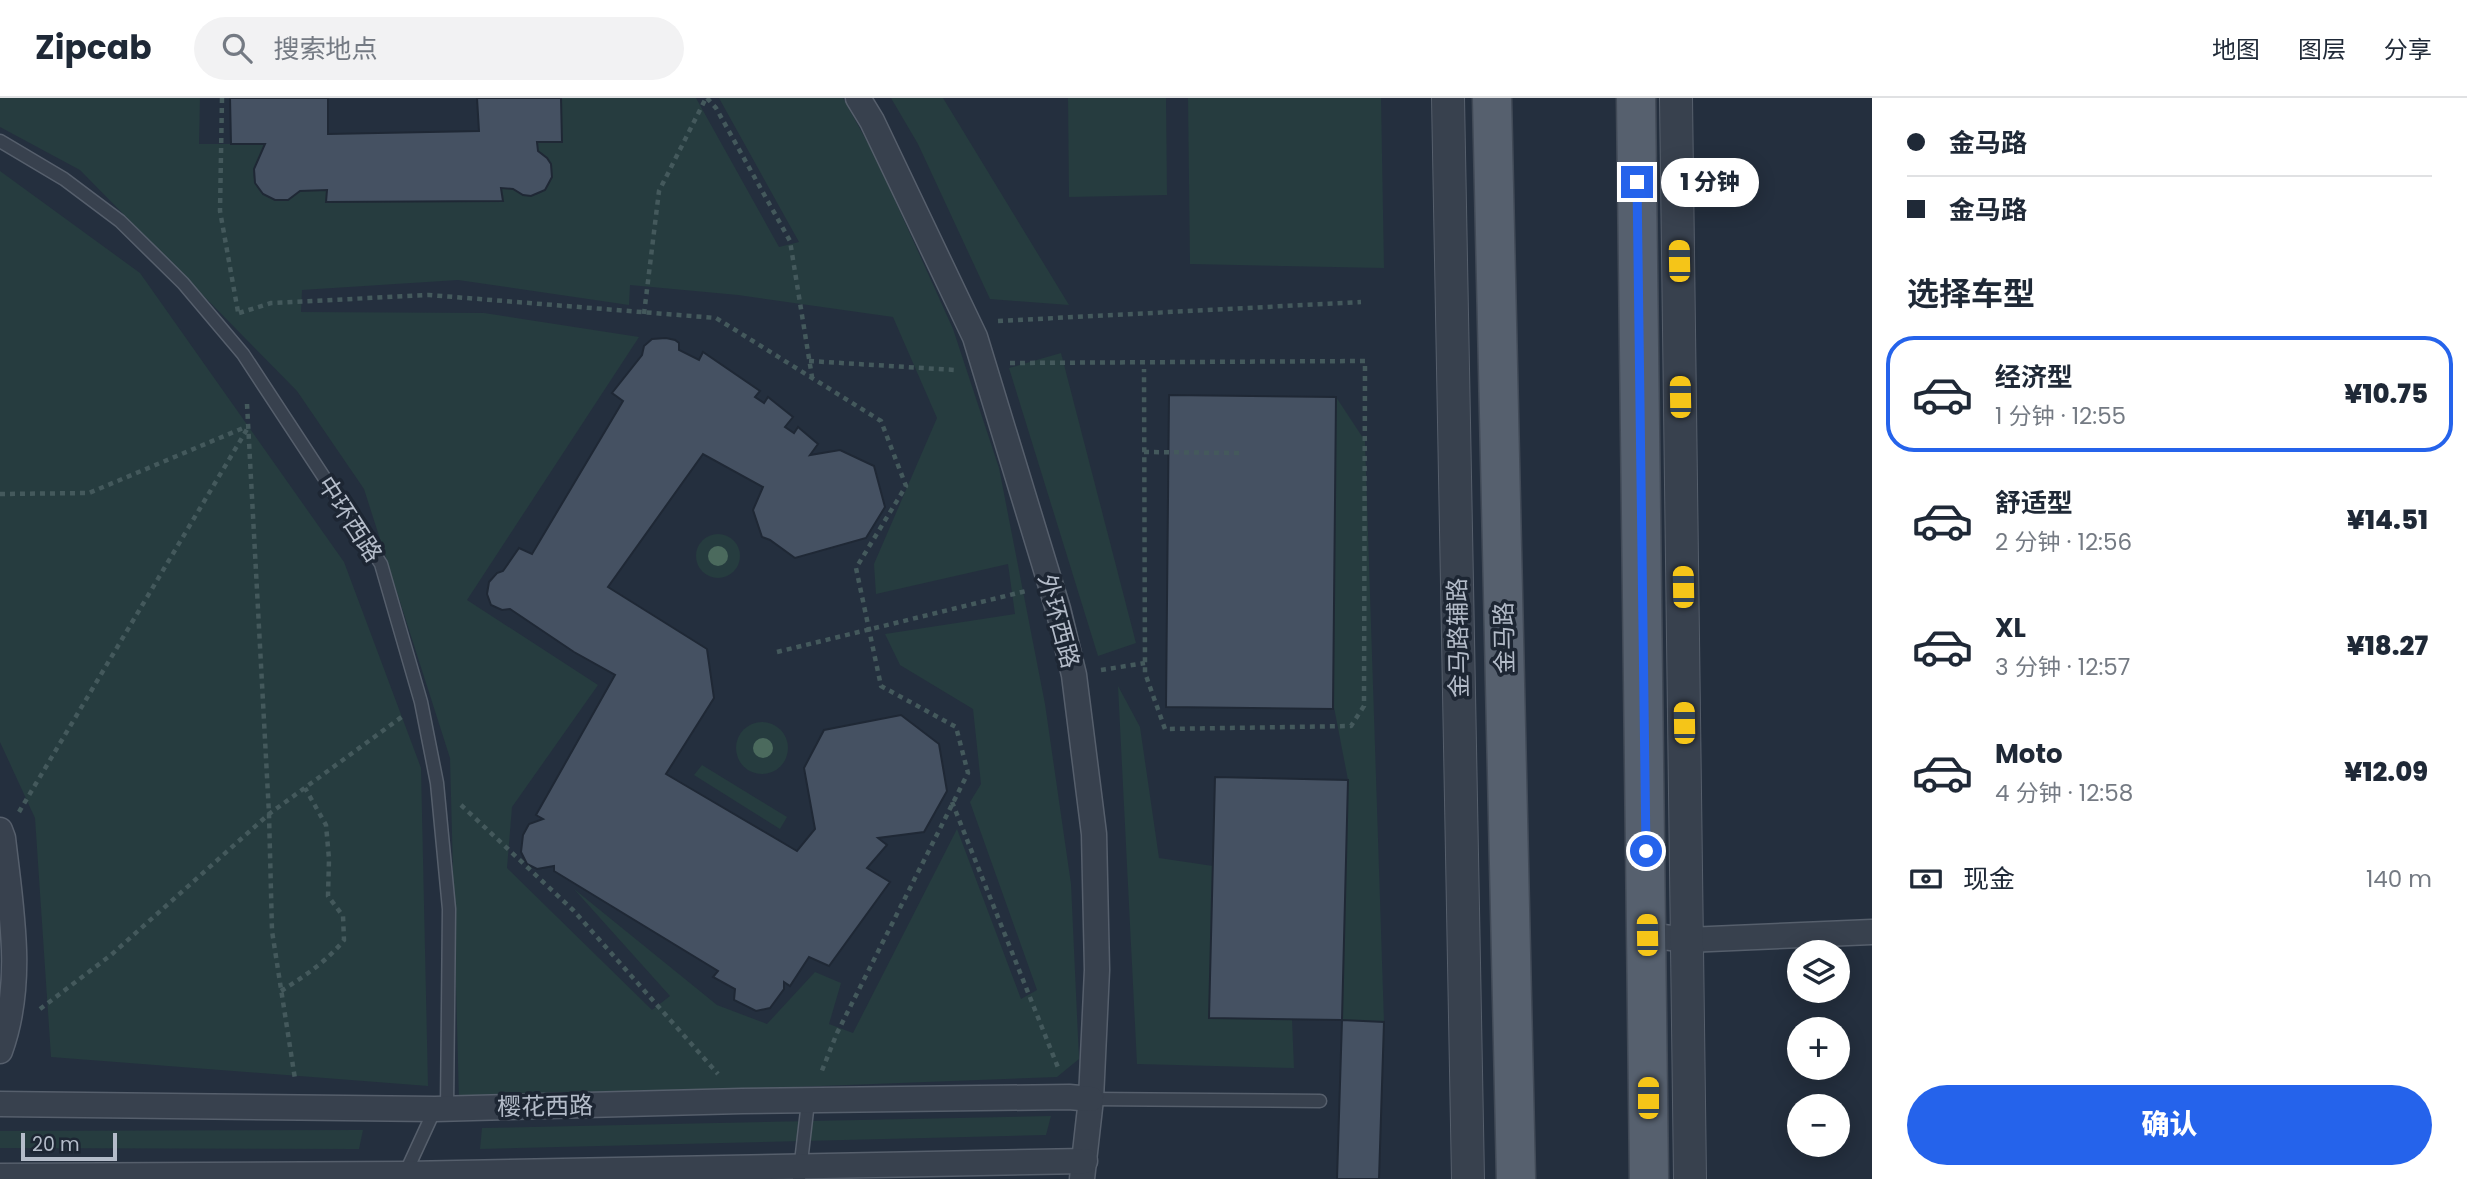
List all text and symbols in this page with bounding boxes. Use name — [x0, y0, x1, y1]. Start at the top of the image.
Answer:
search box — [194, 17, 684, 80]
text: Zipcab — [35, 24, 152, 71]
icon: search — [218, 29, 256, 67]
text: 搜索地点 — [274, 31, 378, 67]
text: 地图 — [2212, 33, 2260, 66]
text: 图层 — [2298, 33, 2346, 66]
text: 分享 — [2384, 33, 2432, 66]
text: 金马路 — [1949, 125, 2027, 161]
callout: 1 分钟 — [1662, 158, 1760, 206]
route end — [1621, 166, 1653, 198]
text: 1 分钟 — [1680, 166, 1740, 198]
text: 金马路 — [1949, 192, 2027, 228]
car — [1669, 240, 1690, 282]
text: 选择车型 — [1907, 271, 2035, 316]
text: 经济型 — [1995, 359, 2073, 395]
icon: car — [1911, 363, 1974, 426]
car — [1670, 376, 1691, 418]
text: ¥10.75 — [2344, 376, 2428, 412]
text: 1 分钟 · 12:55 — [1995, 400, 2126, 432]
street label: 中环西路 — [310, 470, 390, 568]
text: 舒适型 — [1995, 485, 2073, 521]
icon: car — [1911, 489, 1974, 552]
text: ¥14.51 — [2347, 502, 2428, 538]
text: 2 分钟 · 12:56 — [1995, 526, 2132, 558]
car — [1673, 566, 1694, 608]
street label: 外环西路 — [1031, 570, 1087, 672]
street label: 金马路辅路 — [1440, 578, 1476, 698]
street label: 金马路 — [1487, 602, 1521, 674]
text: XL — [1995, 610, 2026, 646]
icon: car — [1911, 615, 1974, 678]
text: ¥18.27 — [2347, 628, 2428, 664]
text: 3 分钟 · 12:57 — [1995, 651, 2130, 683]
car — [1674, 702, 1695, 744]
text: Moto — [1995, 736, 2063, 772]
icon: car — [1911, 741, 1974, 804]
text: ¥12.09 — [2344, 754, 2428, 790]
text: 4 分钟 · 12:58 — [1995, 777, 2133, 809]
route start — [1630, 835, 1662, 867]
icon: cash — [1907, 860, 1945, 898]
text: 现金 — [1963, 861, 2015, 897]
text: 140 m — [2366, 863, 2432, 895]
car — [1637, 914, 1658, 956]
map controls — [1787, 940, 1850, 1157]
button: layers — [1787, 940, 1850, 1003]
button: + — [1787, 1017, 1850, 1080]
car — [1638, 1077, 1659, 1119]
button: 确认 — [1907, 1085, 2432, 1165]
street label: 樱花西路 — [497, 1089, 593, 1123]
button: − — [1787, 1094, 1850, 1157]
scale bar — [21, 1130, 117, 1162]
text: 20 m — [32, 1131, 80, 1158]

